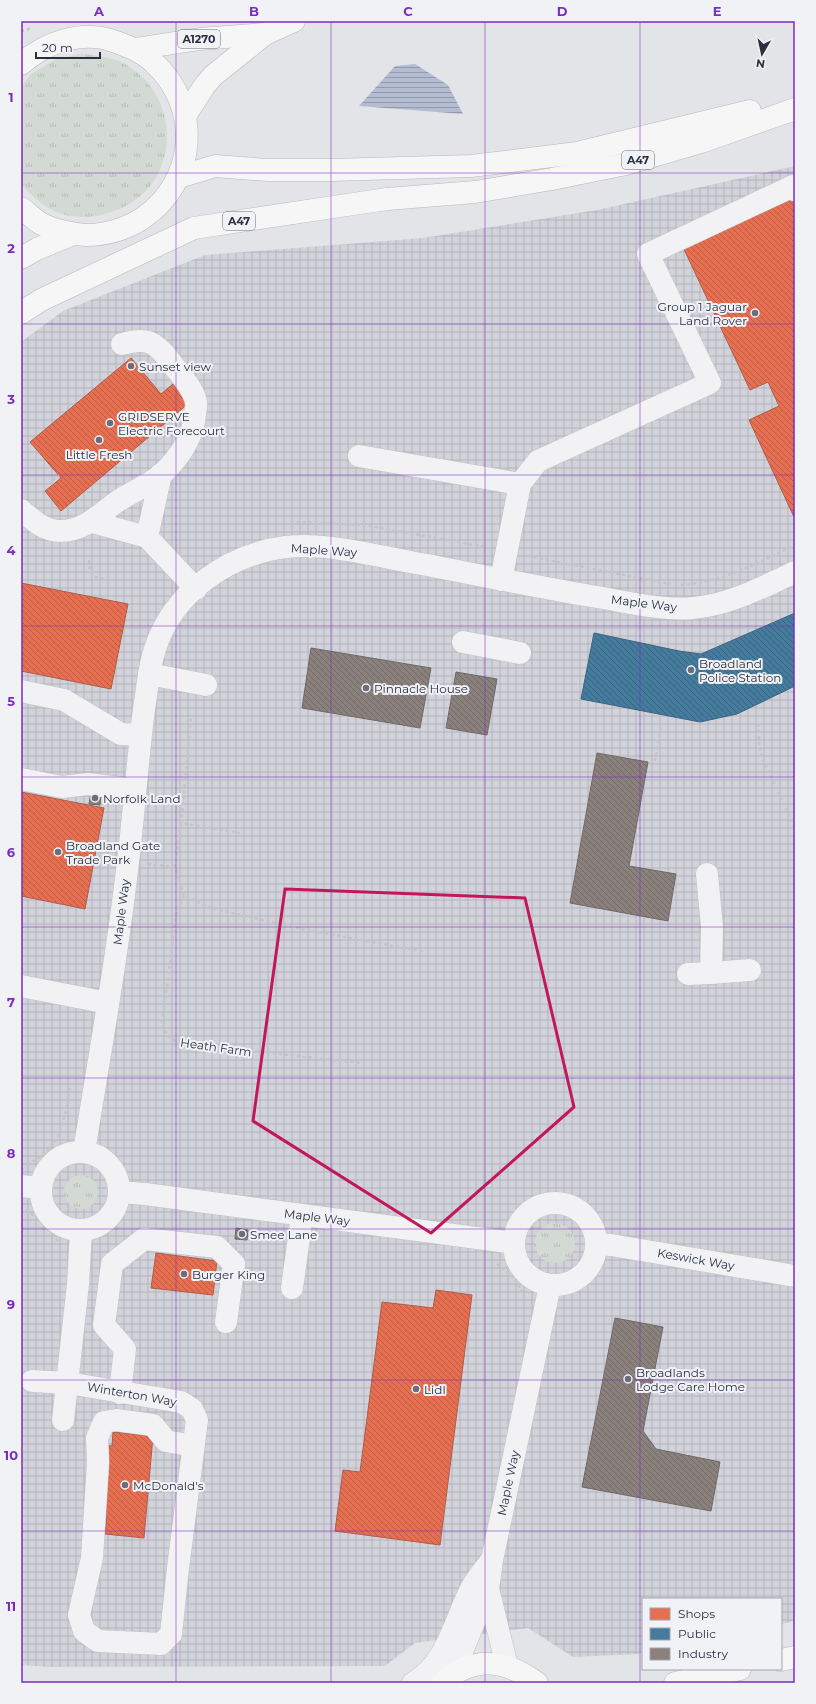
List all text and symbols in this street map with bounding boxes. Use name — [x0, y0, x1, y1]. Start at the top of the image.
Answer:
text: A — [93, 3, 105, 19]
text: B — [249, 3, 259, 19]
text: C — [403, 3, 413, 19]
text: D — [557, 3, 568, 19]
text: E — [713, 3, 722, 19]
road number: A1270 — [178, 30, 220, 48]
scale bar — [36, 34, 100, 60]
north arrow — [742, 34, 782, 74]
text: 20 m — [42, 40, 73, 55]
text: N — [755, 56, 766, 71]
text: 1 — [8, 89, 14, 105]
road number: A47 — [622, 151, 654, 169]
road number: A47 — [223, 212, 255, 230]
text: 2 — [7, 240, 15, 256]
place label: Group 1 Jaguar Land Rover — [657, 299, 747, 328]
marker: Group 1 Jaguar Land Rover — [750, 308, 760, 318]
place label: Sunset view — [139, 359, 212, 374]
marker: Sunset view — [126, 361, 136, 371]
text: 3 — [6, 391, 15, 407]
place label: GRIDSERVE Electric Forecourt — [118, 409, 225, 438]
marker: GRIDSERVE Electric Forecourt — [105, 418, 115, 428]
marker: Little Fresh — [94, 435, 104, 445]
place label: Little Fresh — [66, 447, 132, 462]
street label: Maple Way — [290, 540, 358, 560]
text: 4 — [7, 542, 16, 558]
street label: Maple Way — [610, 592, 678, 615]
place label: Broadland Police Station — [699, 656, 781, 685]
marker: Broadland Police Station — [686, 665, 696, 675]
place label: Pinnacle House — [374, 681, 468, 696]
marker: Pinnacle House — [361, 683, 371, 693]
text: 5 — [7, 693, 15, 709]
place label: Norfolk Land — [103, 791, 181, 806]
marker: Norfolk Land — [90, 793, 100, 803]
place label: Broadland Gate Trade Park — [66, 838, 160, 867]
text: 6 — [7, 844, 16, 860]
marker: Broadland Gate Trade Park — [53, 847, 63, 857]
street label: Maple Way — [110, 878, 133, 946]
text: 7 — [7, 994, 15, 1010]
street label: Heath Farm — [179, 1035, 253, 1059]
text: 8 — [7, 1145, 16, 1161]
street label: Maple Way — [283, 1206, 351, 1229]
place label: Smee Lane — [250, 1227, 317, 1242]
marker: Smee Lane — [237, 1229, 247, 1239]
street label: Keswick Way — [656, 1245, 736, 1273]
place label: Burger King — [192, 1267, 265, 1282]
marker: Burger King — [179, 1269, 189, 1279]
text: 9 — [7, 1296, 15, 1312]
place label: Broadlands Lodge Care Home — [636, 1365, 745, 1394]
marker: Broadlands Lodge Care Home — [623, 1374, 633, 1384]
street label: Winterton Way — [86, 1379, 178, 1409]
place label: Lidl — [424, 1382, 446, 1397]
marker: Lidl — [411, 1384, 421, 1394]
text: 10 — [4, 1447, 18, 1463]
street label: Maple Way — [494, 1449, 522, 1517]
place label: McDonald's — [133, 1478, 204, 1493]
marker: McDonald's — [120, 1480, 130, 1490]
text: 11 — [6, 1598, 16, 1614]
legend — [642, 1598, 782, 1670]
text: Shops — [678, 1606, 715, 1621]
text: Public — [678, 1626, 716, 1641]
text: Industry — [678, 1646, 728, 1661]

